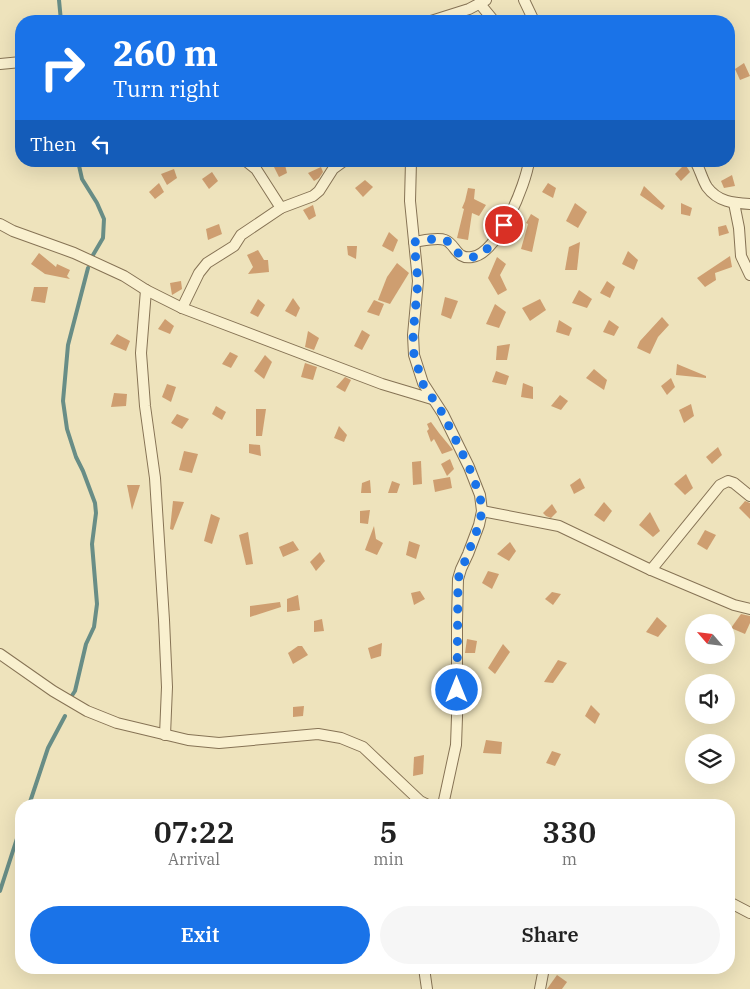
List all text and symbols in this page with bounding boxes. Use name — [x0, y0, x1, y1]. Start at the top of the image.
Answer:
text: 260 m — [113, 30, 218, 76]
icon: right — [30, 35, 95, 100]
text: Turn right — [113, 74, 220, 103]
icon: left — [87, 130, 115, 158]
text: Then — [30, 132, 77, 156]
pin — [483, 204, 525, 246]
icon: arrive — [490, 211, 518, 239]
north arrow — [685, 614, 735, 664]
map controls — [685, 614, 735, 784]
position arrow — [430, 663, 482, 715]
button: sound — [685, 674, 735, 724]
button: layers — [685, 734, 735, 784]
text: 07:22 — [154, 812, 235, 851]
text: 5 — [379, 812, 397, 851]
text: 330 — [542, 812, 596, 851]
text: Arrival — [168, 849, 220, 869]
text: min — [373, 849, 404, 869]
text: m — [562, 849, 577, 869]
button: Exit — [30, 906, 370, 964]
button: Share — [380, 906, 720, 964]

